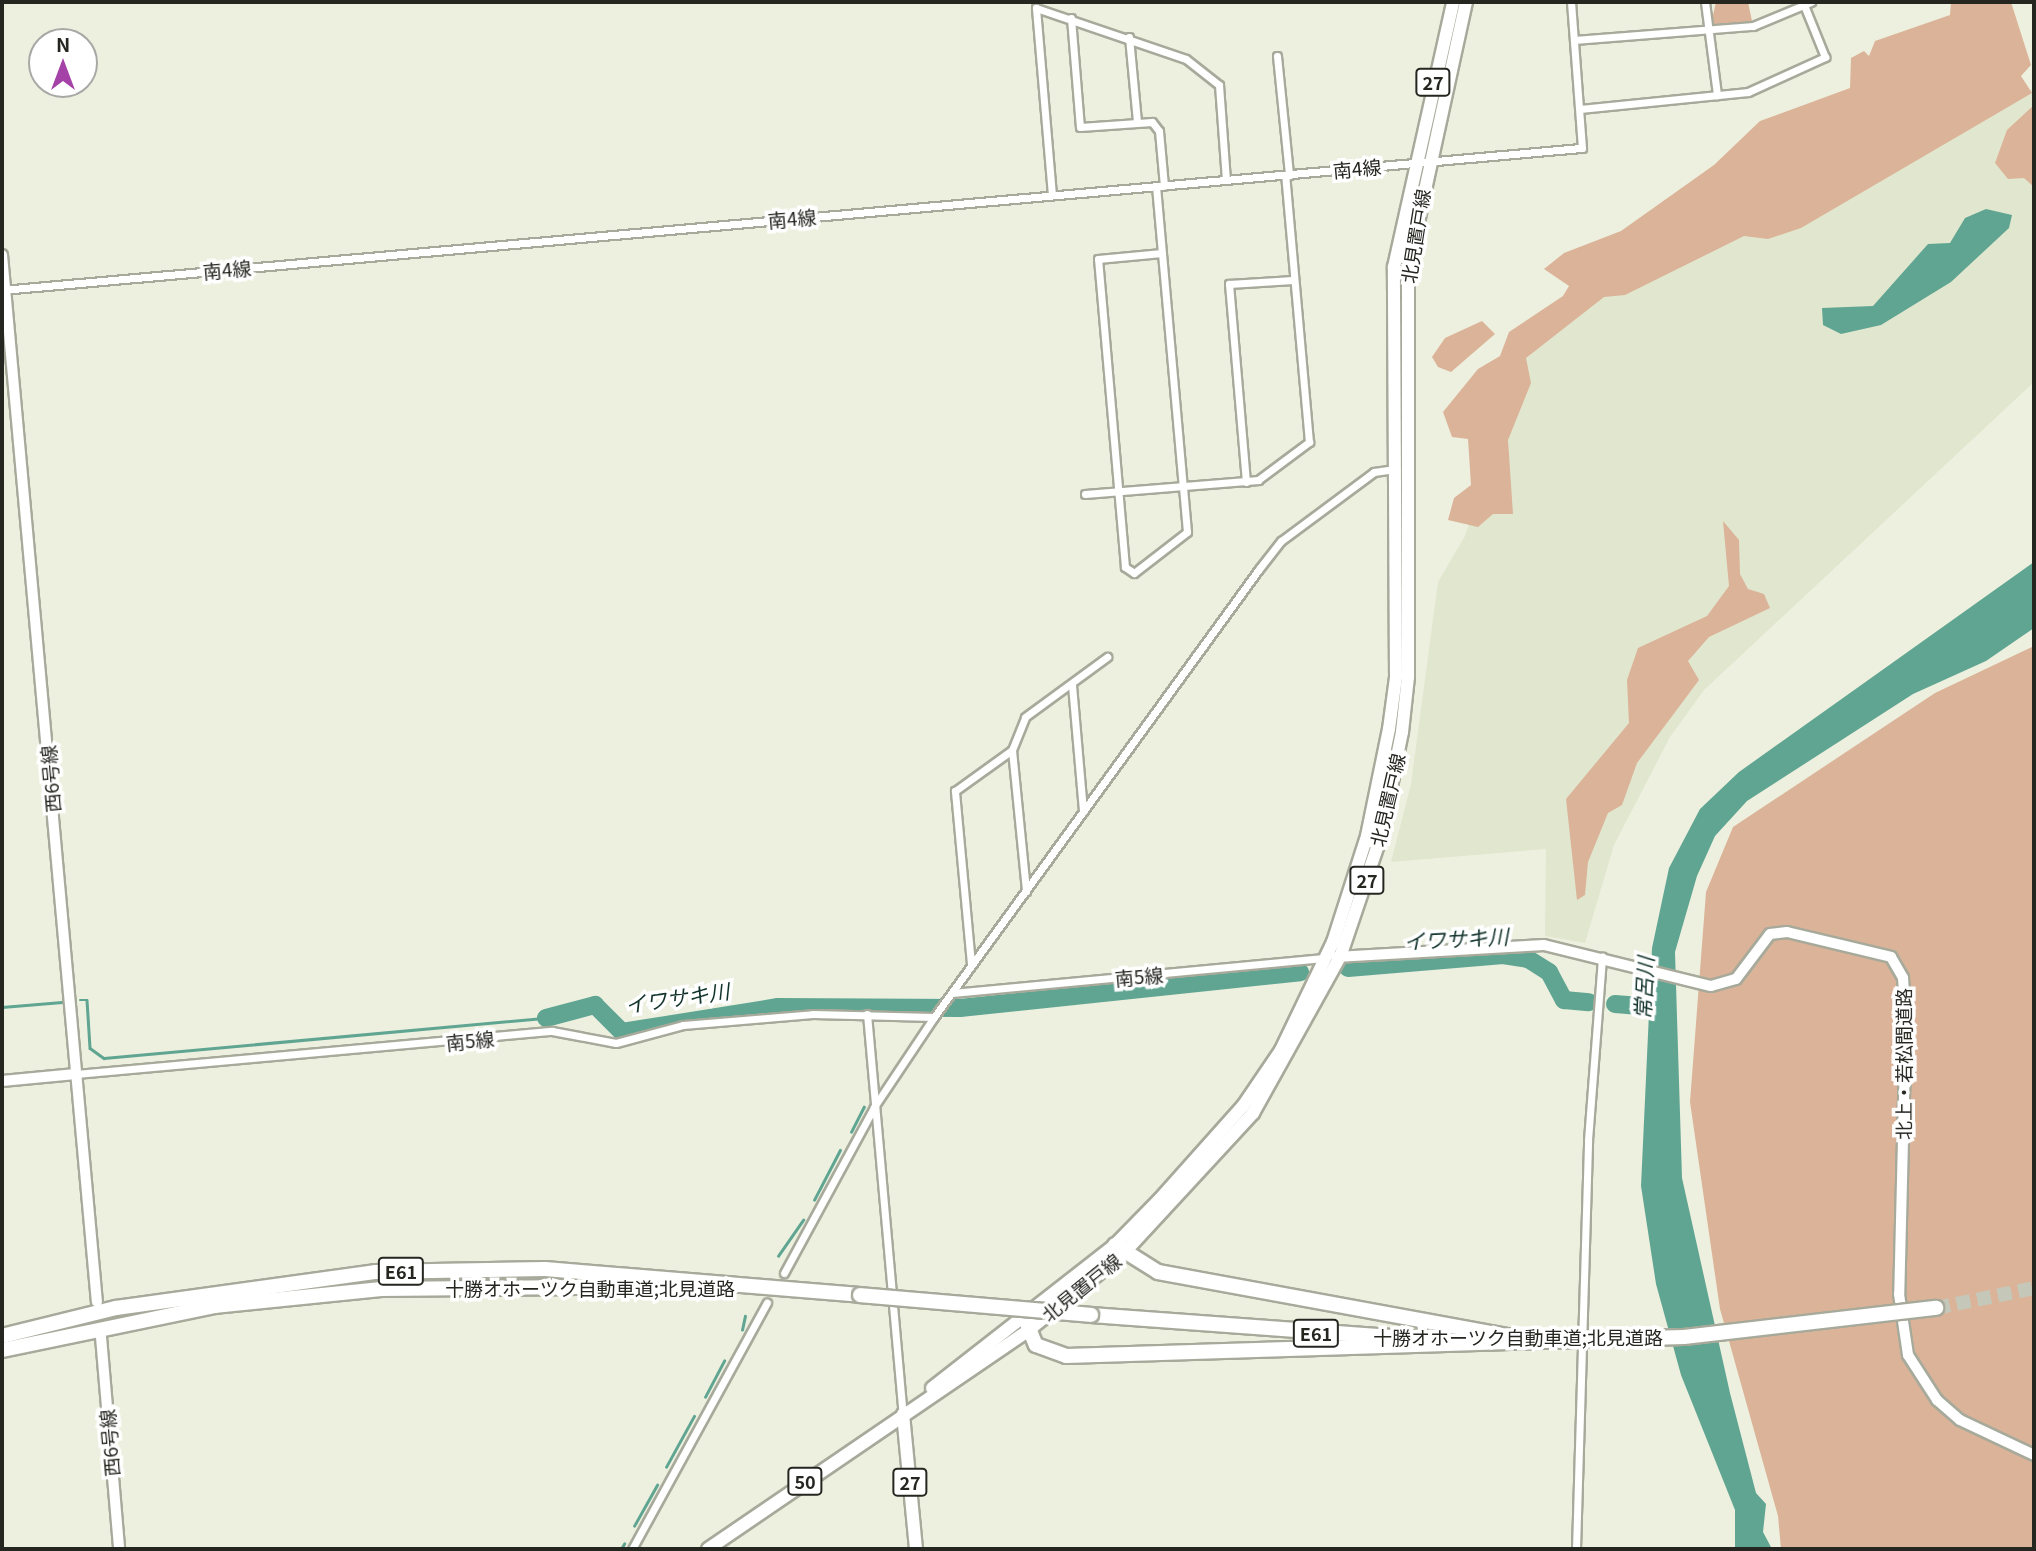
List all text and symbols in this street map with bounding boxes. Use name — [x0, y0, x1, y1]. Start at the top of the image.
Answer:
north arrow — [28, 28, 98, 98]
text: N — [56, 30, 70, 57]
road number: 27 — [1414, 68, 1452, 96]
street label: 南4線 — [1332, 155, 1382, 181]
street label: 北見置戸線 — [1396, 187, 1434, 285]
street label: 南4線 — [767, 205, 817, 231]
street label: 南4線 — [202, 256, 252, 282]
street label: 西6号線 — [36, 744, 64, 814]
street label: 北見置戸線 — [1365, 751, 1409, 849]
road number: 27 — [1348, 866, 1386, 894]
water label: イワサキ川 — [1403, 923, 1509, 953]
water label: 常呂川 — [1629, 956, 1657, 1020]
street label: 南5線 — [1114, 963, 1164, 989]
water label: イワサキ川 — [623, 977, 731, 1017]
street label: 北上・若松間道路 — [1892, 988, 1914, 1140]
street label: 南5線 — [445, 1026, 495, 1054]
street label: 北見置戸線 — [1037, 1248, 1125, 1326]
road number: E61 — [376, 1256, 426, 1286]
street label: 十勝オホーツク自動車道;北見道路 — [445, 1277, 735, 1299]
road number: E61 — [1292, 1318, 1340, 1348]
street label: 十勝オホーツク自動車道;北見道路 — [1373, 1326, 1663, 1348]
street label: 西6号線 — [95, 1408, 123, 1478]
road number: 50 — [786, 1466, 824, 1496]
road number: 27 — [891, 1468, 929, 1497]

